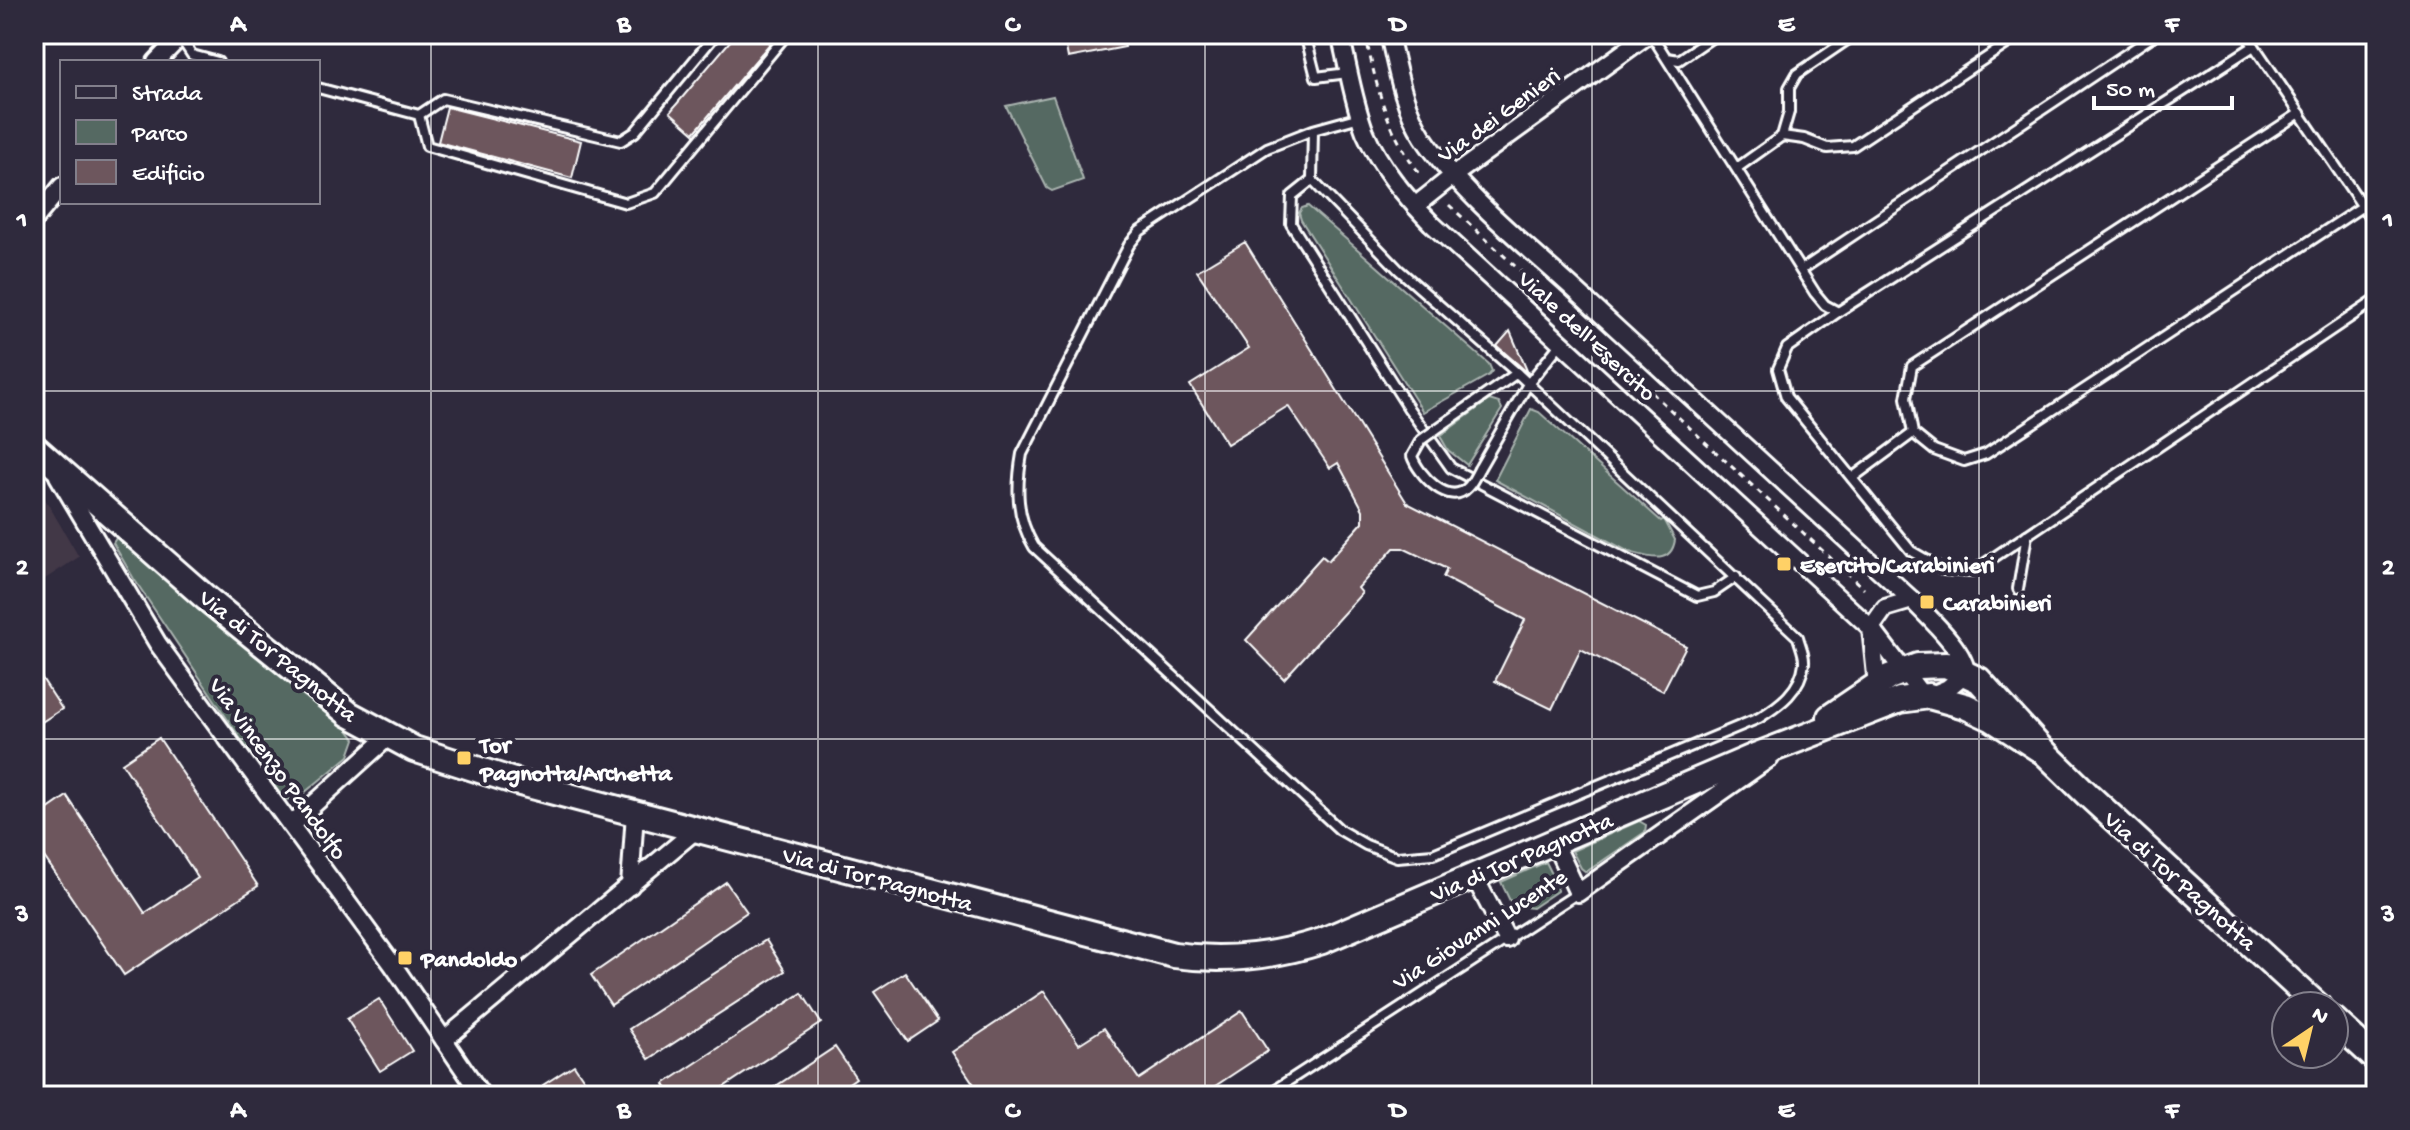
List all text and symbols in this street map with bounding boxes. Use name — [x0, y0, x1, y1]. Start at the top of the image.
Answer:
text: A — [229, 11, 247, 42]
text: B — [616, 11, 632, 42]
text: C — [1005, 11, 1022, 42]
text: D — [1388, 11, 1408, 42]
text: E — [1778, 11, 1796, 42]
text: F — [2164, 11, 2180, 42]
legend — [60, 60, 320, 204]
scale bar — [2094, 60, 2232, 110]
street label: Via dei Genieri — [1432, 62, 1567, 172]
text: 50 m — [2106, 77, 2155, 106]
text: Strada — [132, 81, 203, 110]
text: Parco — [131, 121, 188, 150]
text: Edificio — [132, 161, 205, 190]
text: 1 — [16, 207, 27, 238]
text: 1 — [2382, 207, 2393, 238]
street label: Viale dell'Esercito — [1510, 265, 1661, 409]
place label: Esercito/Carabinieri — [1800, 553, 1995, 582]
text: 2 — [16, 554, 29, 585]
text: 2 — [2382, 554, 2395, 585]
marker: Esercito/Carabinieri — [1775, 555, 1793, 573]
street label: Via di Tor Pagnotta — [191, 584, 362, 731]
place label: Carabinieri — [1943, 591, 2052, 620]
marker: Carabinieri — [1918, 593, 1936, 611]
street label: Via Vincenzo Pandolfo — [200, 673, 352, 867]
place label: Tor Pagnotta/Archetta — [478, 733, 673, 790]
marker: Tor Pagnotta/Archetta — [455, 749, 473, 767]
street label: Via di Tor Pagnotta — [2096, 806, 2261, 959]
street label: Via di Tor Pagnotta — [1426, 807, 1619, 911]
street label: Via di Tor Pagnotta — [778, 842, 976, 921]
street label: Via Giovanni Lucente — [1387, 863, 1574, 999]
text: 3 — [14, 901, 29, 932]
text: 3 — [2380, 901, 2395, 932]
place label: Pandoldo — [419, 947, 518, 976]
marker: Pandoldo — [396, 949, 414, 967]
north arrow — [2270, 990, 2350, 1070]
text: N — [2306, 1002, 2333, 1032]
text: A — [229, 1097, 247, 1128]
text: B — [616, 1097, 632, 1128]
text: C — [1005, 1097, 1022, 1128]
text: D — [1388, 1097, 1408, 1128]
text: E — [1778, 1097, 1796, 1128]
text: F — [2164, 1097, 2180, 1128]

